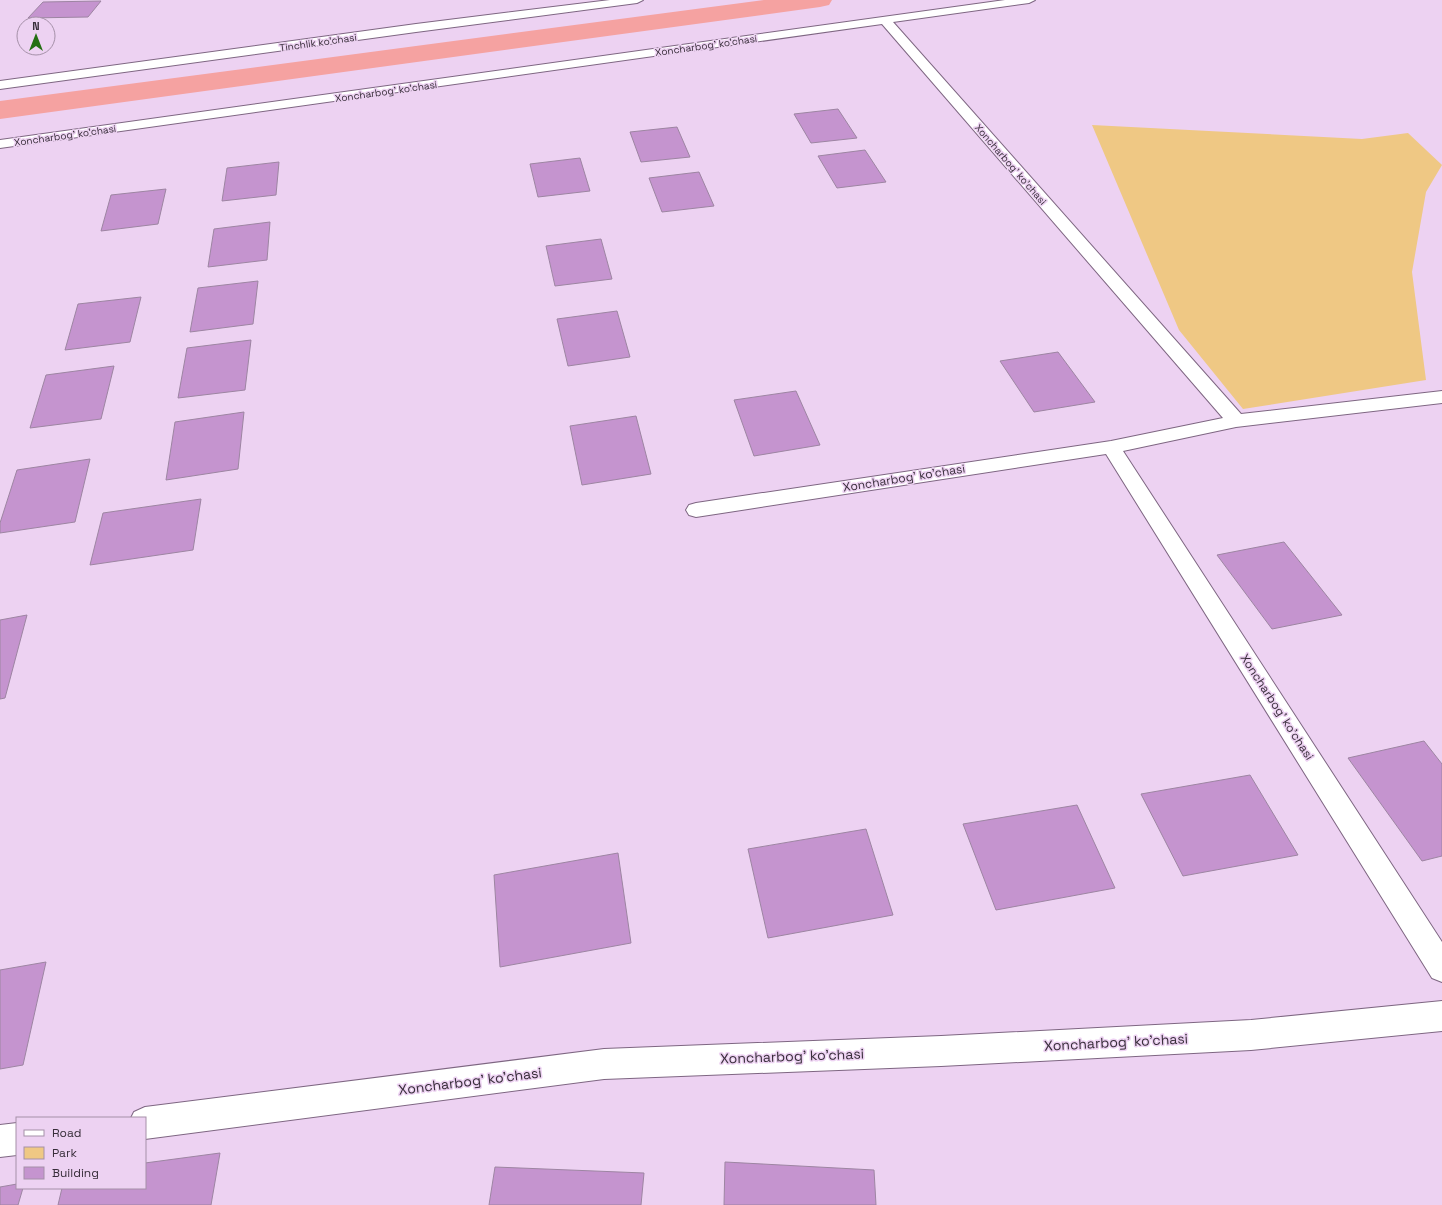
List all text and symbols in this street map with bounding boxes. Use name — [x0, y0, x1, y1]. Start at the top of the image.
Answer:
north arrow — [16, 16, 56, 56]
text: N — [32, 19, 40, 33]
street label: Tinchlik ko'chasi — [279, 31, 358, 54]
street label: Xoncharbog' ko'chasi — [654, 32, 758, 59]
street label: Xoncharbog' ko'chasi — [334, 78, 438, 105]
street label: Xoncharbog' ko'chasi — [972, 121, 1049, 207]
street label: Xoncharbog' ko'chasi — [13, 122, 117, 149]
street label: Xoncharbog' ko'chasi — [842, 460, 966, 496]
street label: Xoncharbog' ko'chasi — [1237, 651, 1317, 763]
street label: Xoncharbog' ko'chasi — [1044, 1029, 1188, 1055]
street label: Xoncharbog' ko'chasi — [720, 1044, 864, 1068]
street label: Xoncharbog' ko'chasi — [397, 1063, 543, 1099]
legend — [16, 1117, 146, 1189]
text: Road — [52, 1125, 81, 1141]
text: Park — [52, 1145, 77, 1161]
text: Building — [52, 1165, 99, 1181]

